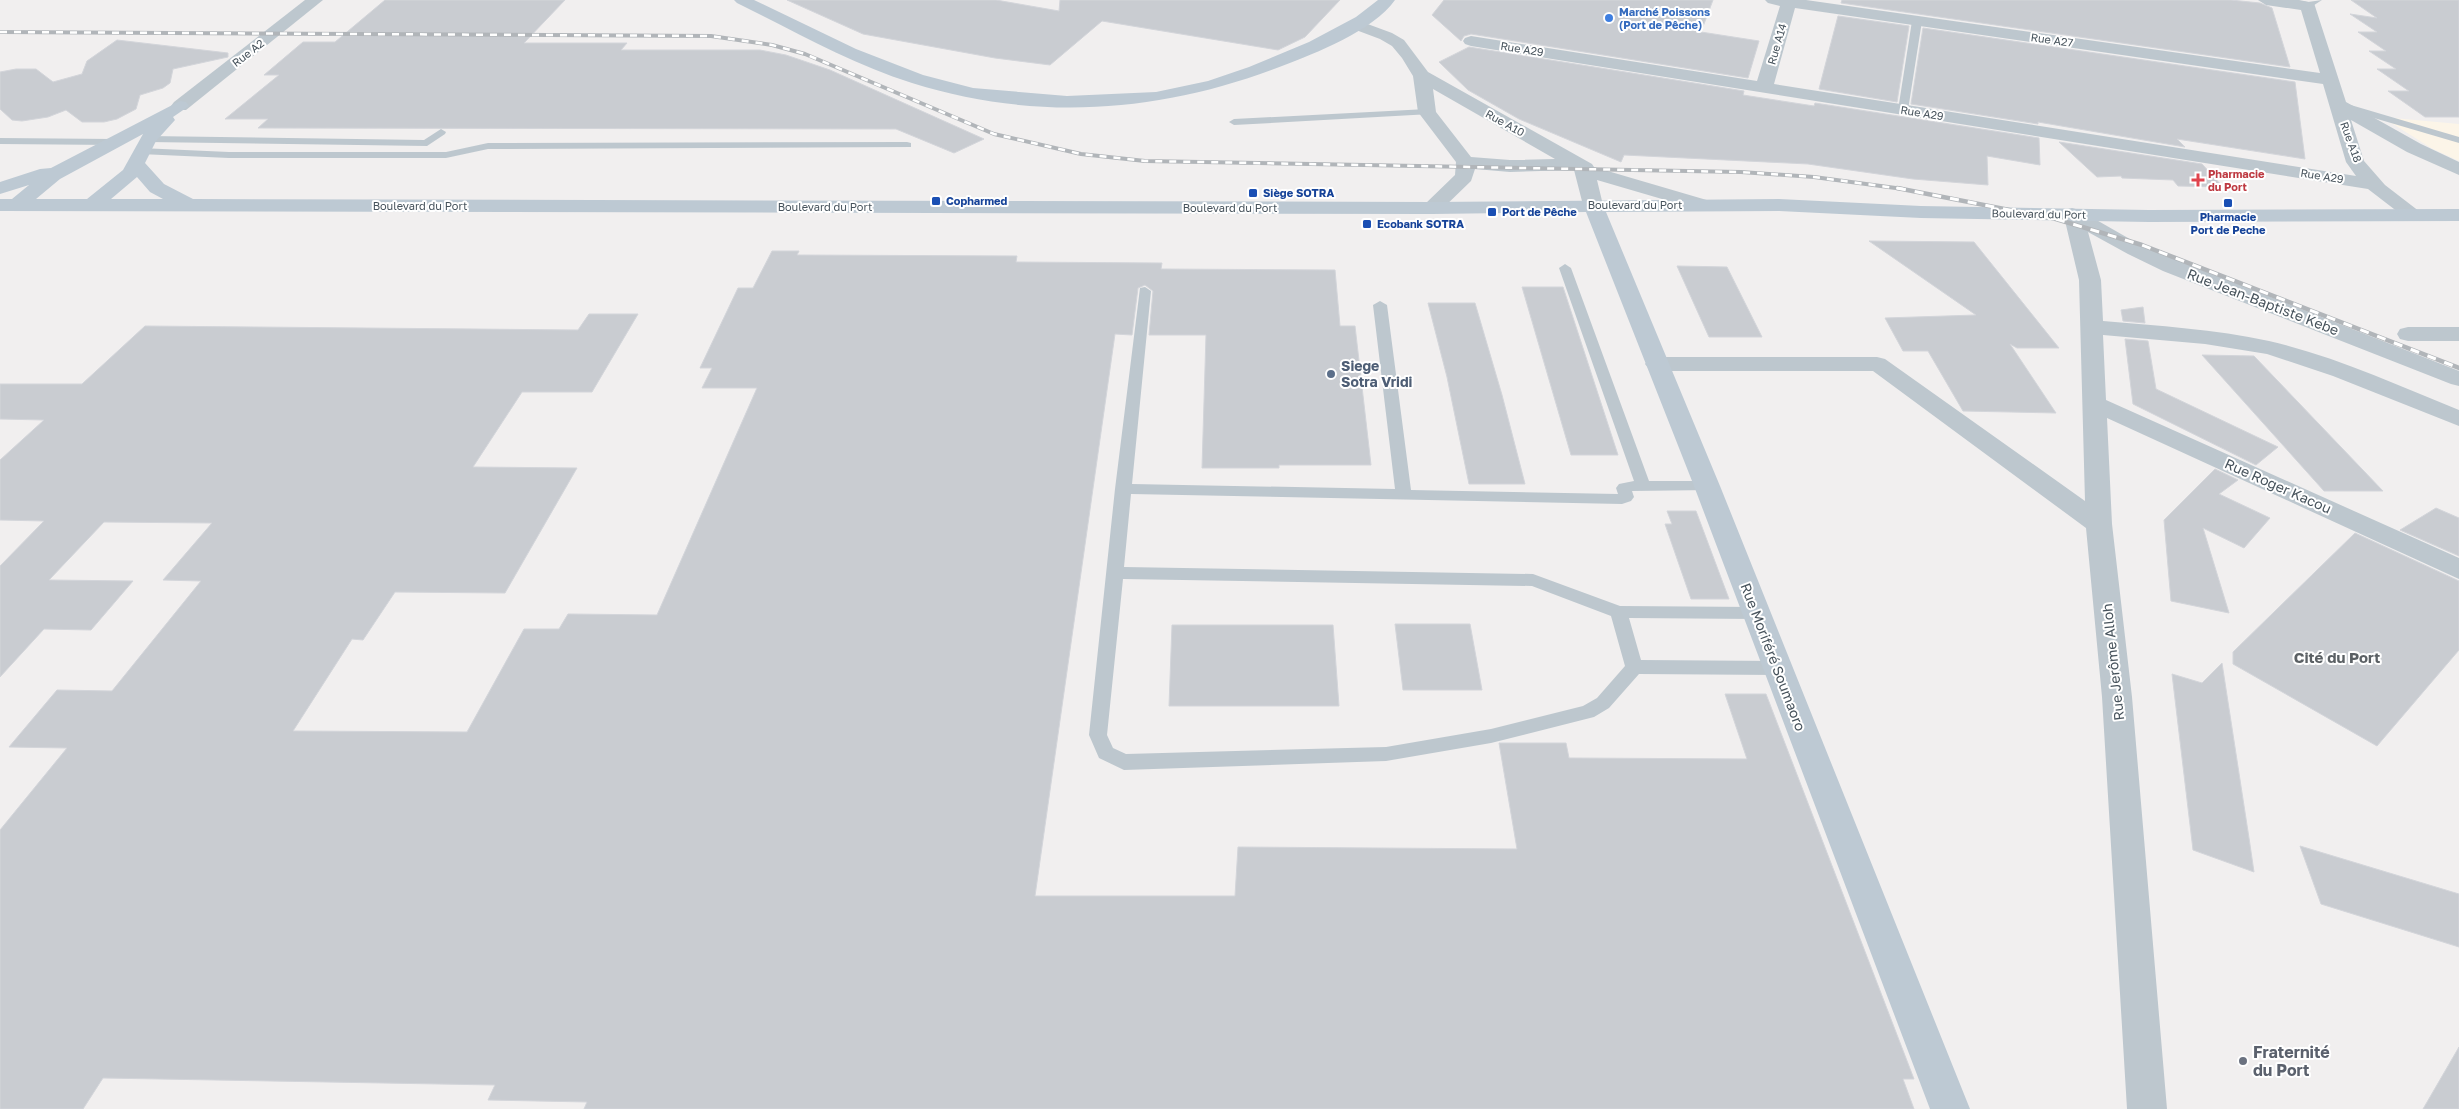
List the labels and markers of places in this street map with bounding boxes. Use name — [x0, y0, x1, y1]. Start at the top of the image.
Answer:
place label: Marché Poissons (Port de Pêche) — [1619, 5, 1710, 31]
marker: Marché Poissons (Port de Pêche) — [1603, 12, 1615, 24]
place label: Pharmacie du Port — [2208, 167, 2265, 193]
marker: Pharmacie du Port — [2192, 174, 2204, 186]
place label: Siège SOTRA — [1263, 186, 1334, 199]
marker: Siège SOTRA — [1247, 187, 1259, 199]
place label: Copharmed — [946, 194, 1008, 207]
marker: Copharmed — [930, 195, 942, 207]
marker: Pharmacie Port de Peche — [2222, 197, 2234, 209]
place label: Port de Pêche — [1502, 205, 1577, 218]
marker: Port de Pêche — [1486, 206, 1498, 218]
place label: Pharmacie Port de Peche — [2191, 210, 2266, 236]
place label: Ecobank SOTRA — [1377, 217, 1464, 230]
marker: Ecobank SOTRA — [1361, 218, 1373, 230]
place label: Siege Sotra Vridi — [1341, 357, 1413, 390]
marker: Siege Sotra Vridi — [1325, 368, 1337, 380]
place label: Fraternité du Port — [2253, 1042, 2330, 1080]
marker: Fraternité du Port — [2237, 1055, 2249, 1067]

